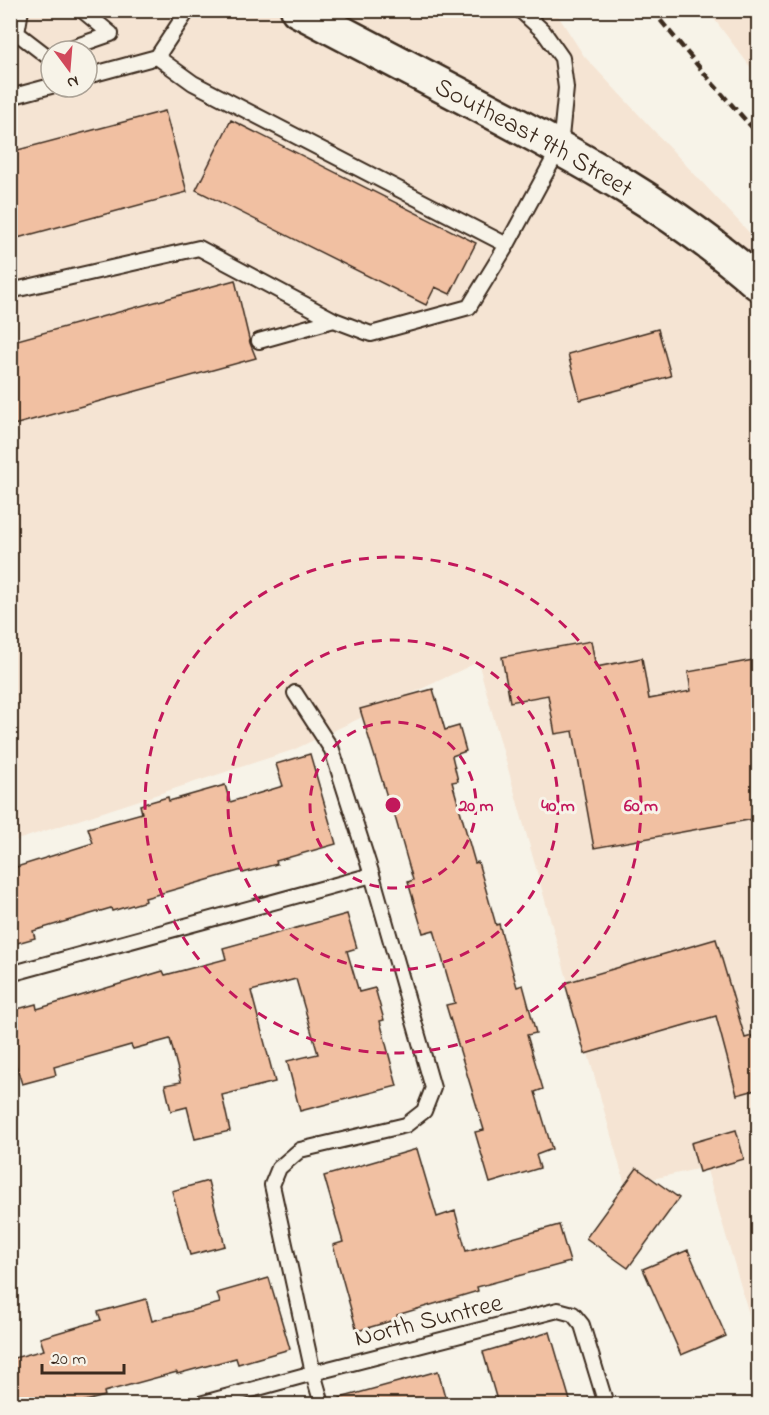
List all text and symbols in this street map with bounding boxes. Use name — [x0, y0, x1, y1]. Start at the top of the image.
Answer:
north arrow — [39, 39, 99, 99]
text: N — [64, 68, 81, 95]
street label: Southeast 9th Street — [427, 69, 640, 209]
text: 20 m — [457, 794, 494, 820]
text: 40 m — [541, 794, 575, 820]
text: 60 m — [624, 794, 658, 820]
centre of rings — [383, 795, 403, 815]
street label: North Suntree — [351, 1285, 507, 1359]
scale bar — [42, 1337, 124, 1375]
text: 20 m — [51, 1347, 86, 1373]

